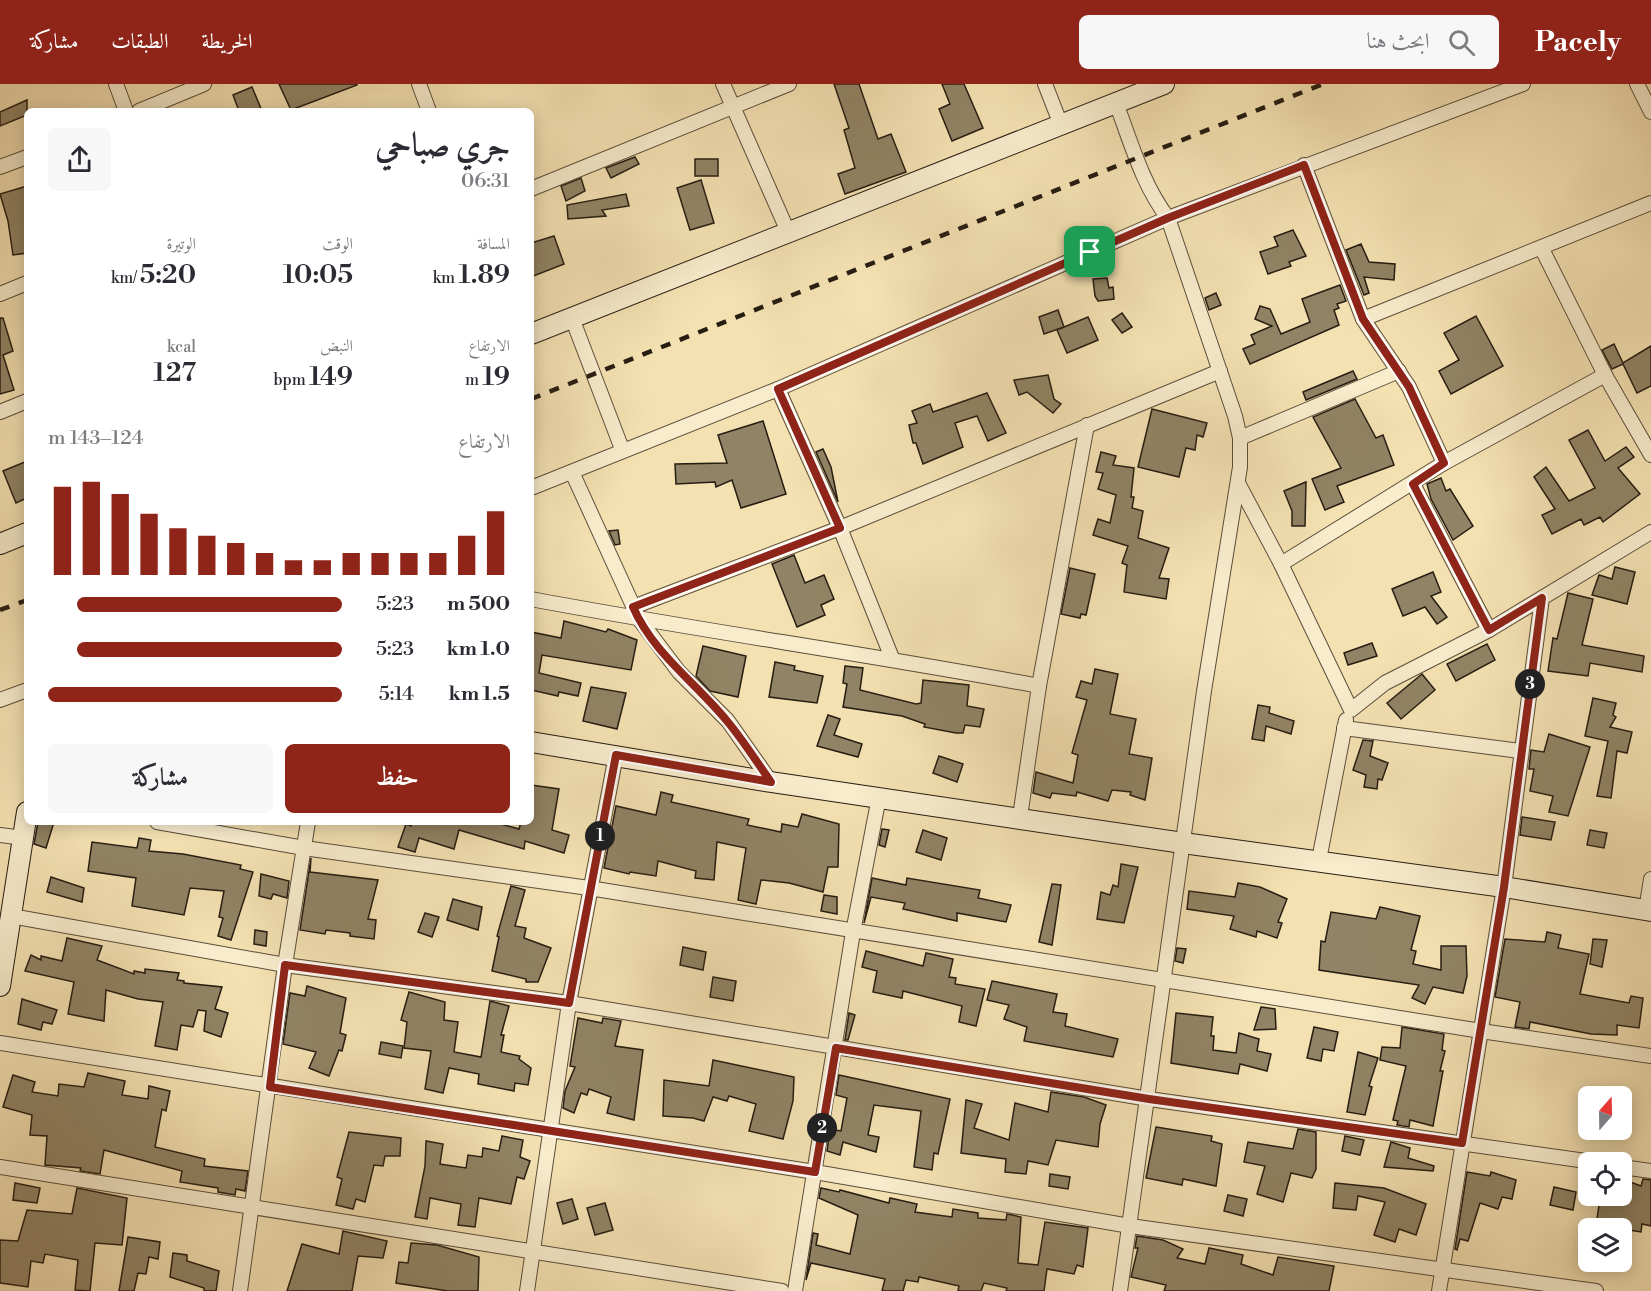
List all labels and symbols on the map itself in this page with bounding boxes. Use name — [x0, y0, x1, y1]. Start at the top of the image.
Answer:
pin — [1064, 226, 1115, 277]
pin: 3 — [1515, 669, 1545, 699]
pin: 1 — [585, 821, 615, 851]
north arrow — [1578, 1086, 1632, 1140]
pin: 2 — [807, 1113, 837, 1143]

